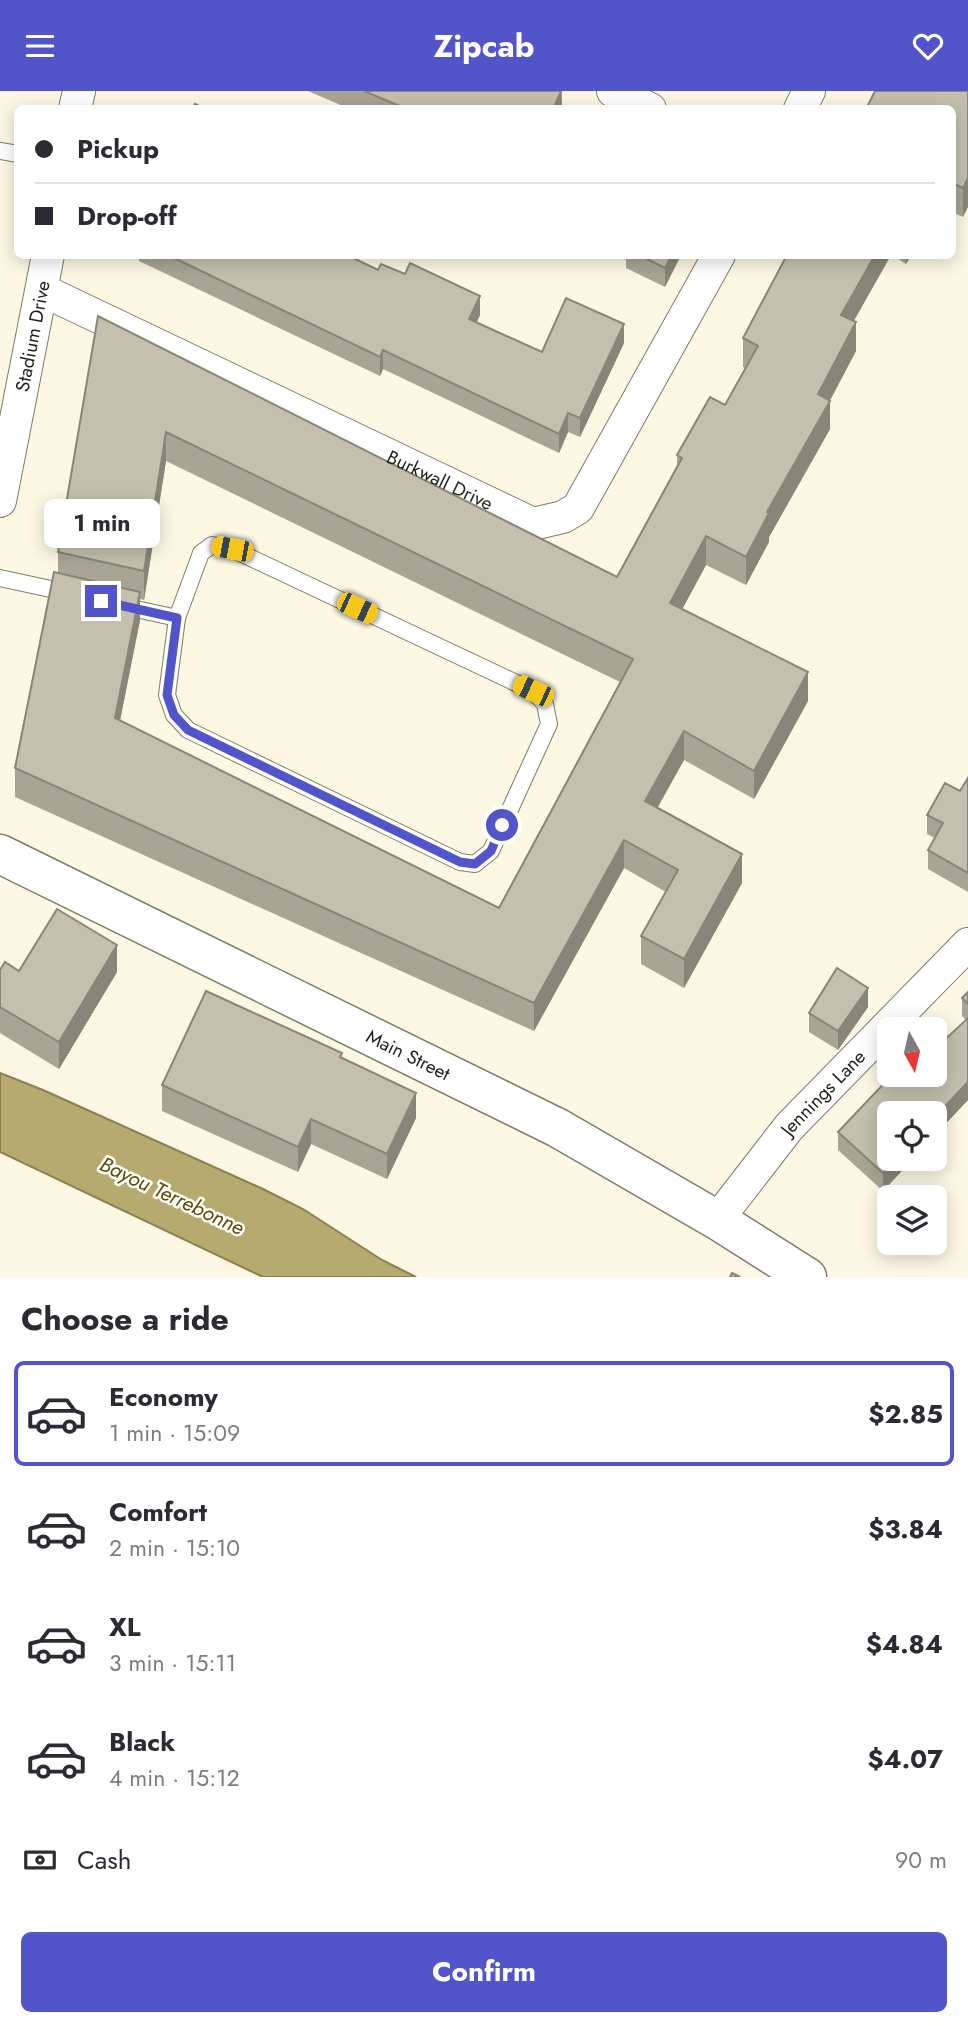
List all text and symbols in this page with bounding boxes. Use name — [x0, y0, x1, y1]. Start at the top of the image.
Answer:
text: Zipcab — [433, 23, 535, 69]
icon: menu — [21, 27, 59, 65]
icon: heart — [909, 27, 947, 65]
text: Pickup — [77, 130, 159, 168]
text: Drop-off — [77, 197, 177, 235]
street label: Stadium Drive — [8, 278, 56, 394]
street label: Burkwall Drive — [383, 443, 498, 517]
callout: 1 min — [43, 499, 159, 549]
text: 1 min — [73, 506, 131, 540]
car — [210, 535, 255, 563]
route end — [85, 585, 117, 617]
car — [334, 590, 381, 626]
car — [510, 673, 557, 709]
route start — [486, 809, 518, 841]
north arrow — [877, 1017, 947, 1087]
map controls — [877, 1017, 947, 1255]
street label: Main Street — [362, 1022, 455, 1087]
street label: Jennings Lane — [772, 1043, 871, 1143]
button: locate — [877, 1101, 947, 1171]
water label: Bayou Terrebonne — [95, 1149, 250, 1243]
button: layers — [877, 1185, 947, 1255]
text: Choose a ride — [21, 1296, 229, 1342]
text: Economy — [109, 1378, 218, 1416]
icon: car — [25, 1382, 88, 1445]
text: $2.85 — [868, 1395, 943, 1433]
text: 1 min · 15:09 — [109, 1416, 240, 1450]
text: Comfort — [109, 1493, 207, 1531]
icon: car — [25, 1497, 88, 1560]
text: $3.84 — [868, 1510, 943, 1548]
text: 2 min · 15:10 — [109, 1531, 240, 1565]
text: XL — [109, 1608, 141, 1646]
icon: car — [25, 1612, 88, 1675]
text: $4.84 — [866, 1625, 943, 1663]
text: 3 min · 15:11 — [109, 1646, 236, 1680]
text: Black — [109, 1723, 175, 1761]
icon: car — [25, 1727, 88, 1790]
text: $4.07 — [867, 1740, 943, 1778]
text: 4 min · 15:12 — [109, 1761, 240, 1795]
icon: cash — [21, 1841, 59, 1879]
text: Cash — [77, 1841, 131, 1879]
text: 90 m — [895, 1843, 947, 1877]
button: Confirm — [21, 1932, 947, 2012]

